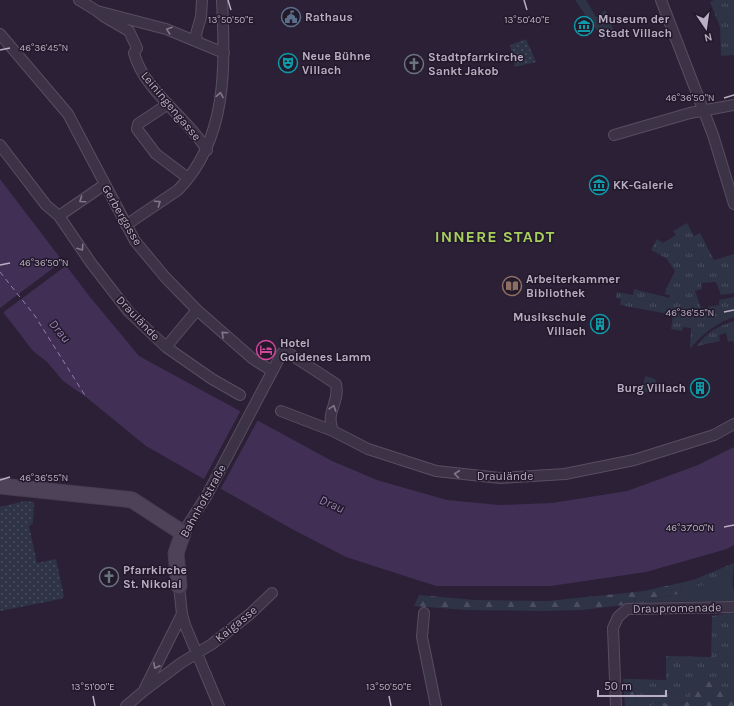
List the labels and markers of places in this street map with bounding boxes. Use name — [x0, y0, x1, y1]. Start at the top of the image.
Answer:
public building icon: Rathaus — [280, 6, 302, 28]
place label: Rathaus — [305, 10, 353, 24]
place label: Museum der Stadt Villach — [598, 12, 672, 40]
museum icon: Museum der Stadt Villach — [573, 15, 595, 37]
place label: Neue Bühne Villach — [302, 49, 371, 77]
place label: Stadtpfarrkirche Sankt Jakob — [428, 50, 524, 78]
theatre icon: Neue Bühne Villach — [277, 52, 299, 74]
church icon: Stadtpfarrkirche Sankt Jakob — [403, 53, 425, 75]
museum icon: KK-Galerie — [588, 174, 610, 196]
place label: KK-Galerie — [613, 178, 673, 192]
place label: Arbeiterkammer Bibliothek — [526, 272, 620, 300]
library icon: Arbeiterkammer Bibliothek — [501, 275, 523, 297]
place label: Musikschule Villach — [513, 310, 586, 338]
building icon: Musikschule Villach — [589, 313, 611, 335]
place label: Hotel Goldenes Lamm — [280, 336, 371, 364]
hotel icon: Hotel Goldenes Lamm — [255, 339, 277, 361]
building icon: Burg Villach — [689, 377, 711, 399]
place label: Burg Villach — [617, 381, 686, 395]
place label: Pfarrkirche St. Nikolai — [123, 563, 187, 591]
church icon: Pfarrkirche St. Nikolai — [98, 566, 120, 588]

